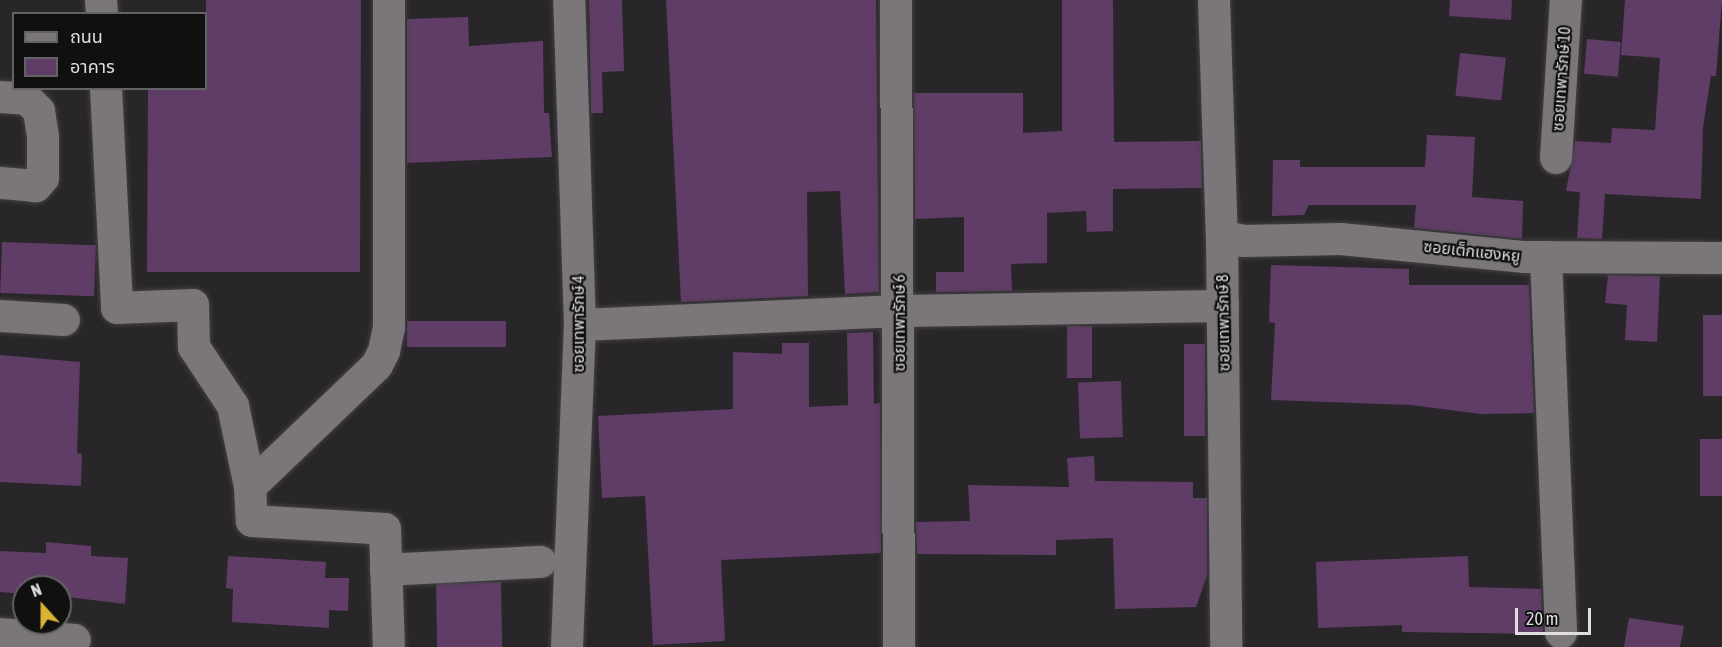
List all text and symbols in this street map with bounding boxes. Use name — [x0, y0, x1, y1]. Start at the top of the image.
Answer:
legend — [12, 12, 207, 90]
text: ถนน — [70, 26, 103, 47]
street label: ซอยเทพารักษ์ 10 — [1548, 26, 1574, 132]
text: อาคาร — [70, 56, 115, 77]
street label: ซอยเต็กแฮงหยู — [1423, 236, 1521, 266]
street label: ซอยเทพารักษ์ 6 — [889, 274, 909, 372]
street label: ซอยเทพารักษ์ 8 — [1213, 274, 1233, 372]
street label: ซอยเทพารักษ์ 4 — [568, 275, 588, 373]
north arrow — [12, 575, 72, 635]
text: N — [29, 580, 44, 600]
scale bar — [1518, 596, 1594, 634]
text: 20 m — [1526, 608, 1558, 629]

